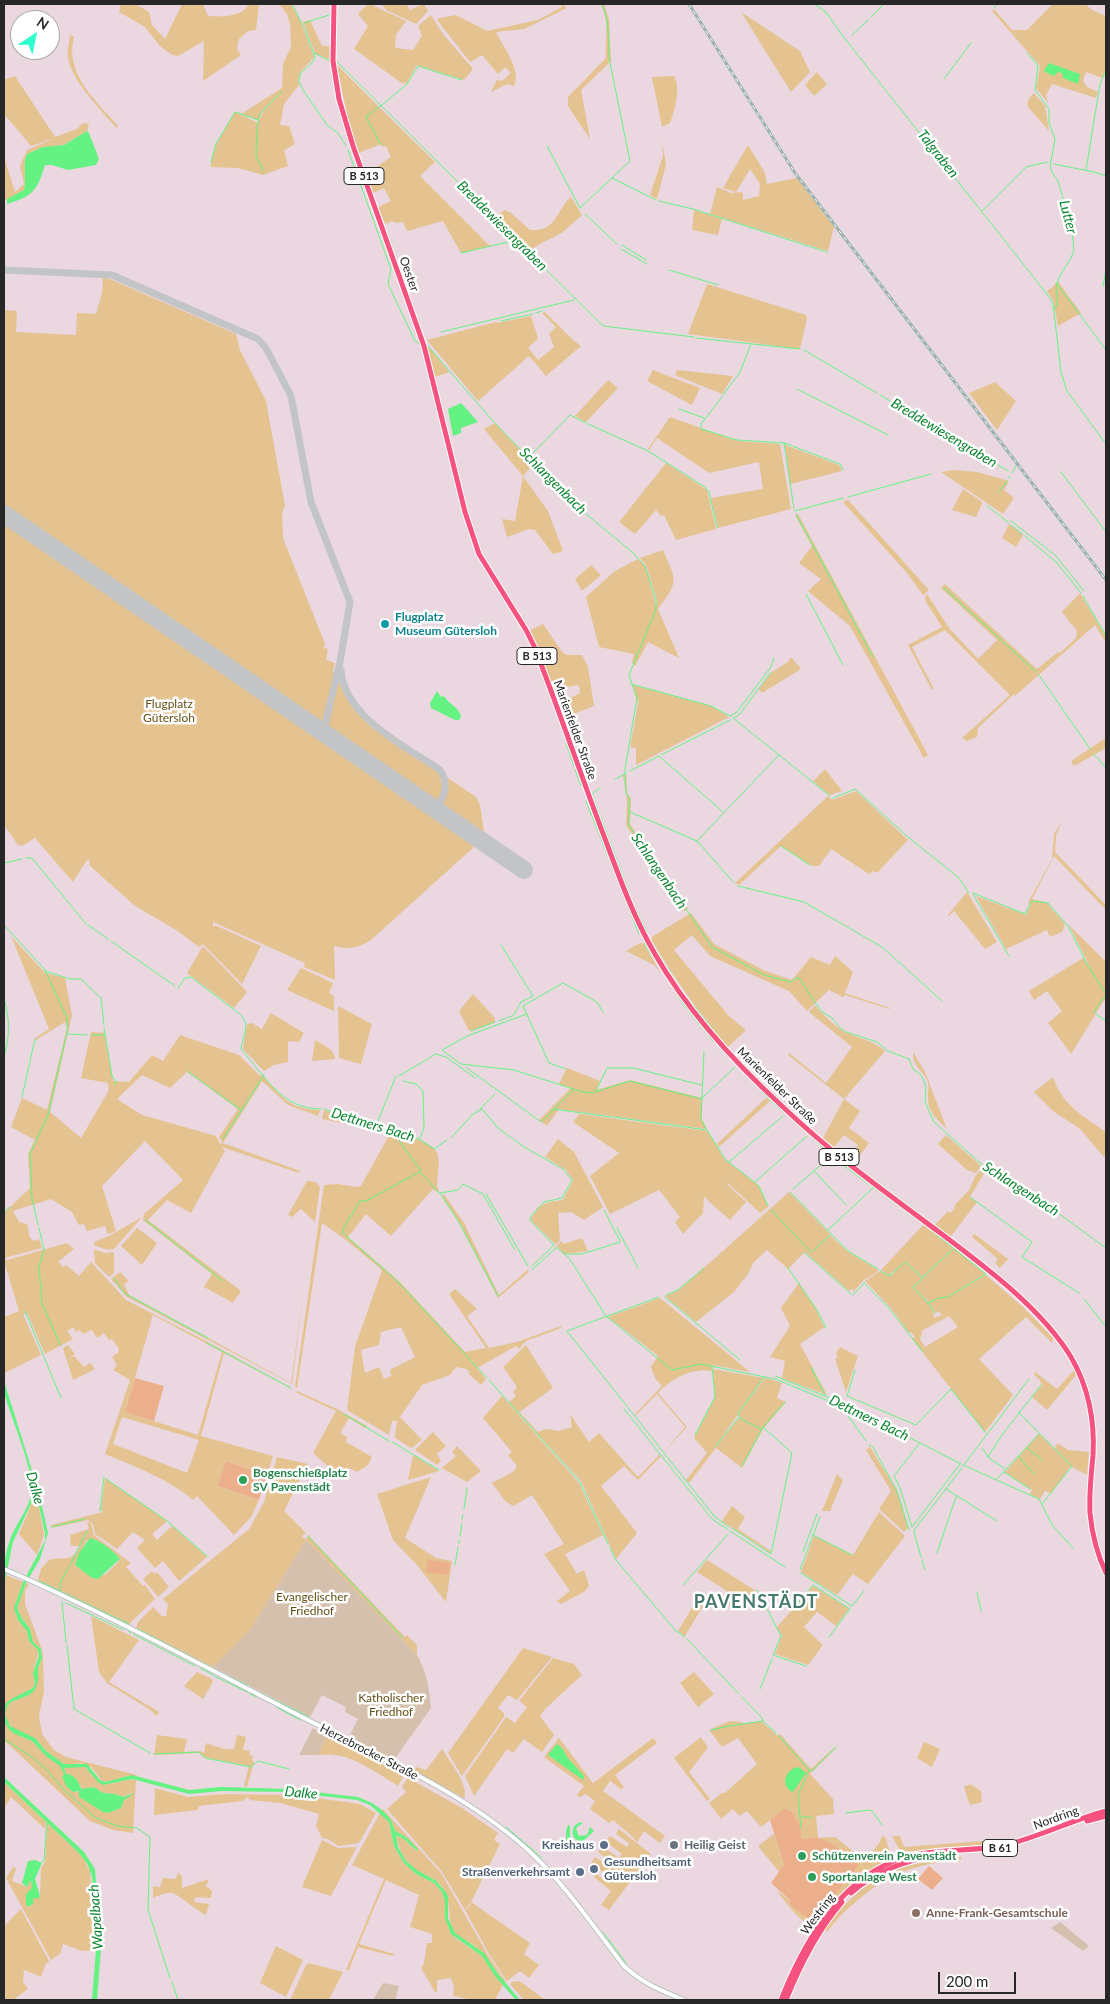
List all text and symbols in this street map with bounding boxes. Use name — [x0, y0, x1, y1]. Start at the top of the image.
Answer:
north arrow — [10, 10, 60, 60]
text: N — [34, 13, 52, 33]
water label: Talgraben — [914, 127, 962, 181]
road number: B 513 — [344, 168, 384, 185]
water label: Breddewiesengraben — [453, 177, 551, 275]
water label: Lutter — [1055, 198, 1081, 236]
street label: Oester — [396, 255, 422, 293]
water label: Breddewiesengraben — [888, 395, 1000, 471]
water label: Schlangenbach — [516, 444, 590, 518]
place label: Flugplatz Museum Gütersloh — [395, 610, 497, 638]
marker: Flugplatz Museum Gütersloh — [379, 618, 391, 630]
road number: B 513 — [517, 648, 557, 664]
street label: Marienfelder Straße — [550, 678, 600, 782]
park label: Flugplatz Gütersloh — [143, 697, 195, 725]
water label: Schlangenbach — [628, 830, 690, 912]
street label: Marienfelder Straße — [734, 1044, 820, 1128]
water label: Dettmers Bach — [329, 1104, 417, 1146]
road number: B 513 — [819, 1148, 859, 1166]
water label: Schlangenbach — [980, 1158, 1062, 1220]
water label: Dettmers Bach — [827, 1392, 911, 1444]
place label: Bogenschießplatz SV Pavenstädt — [253, 1466, 347, 1494]
water label: Dalke — [22, 1470, 48, 1506]
marker: Bogenschießplatz SV Pavenstädt — [237, 1474, 249, 1486]
park label: Evangelischer Friedhof — [276, 1590, 348, 1618]
district label: PAVENSTÄDT — [693, 1591, 819, 1613]
park label: Katholischer Friedhof — [358, 1691, 424, 1719]
street label: Herzebrocker Straße — [317, 1721, 421, 1783]
water label: Dalke — [284, 1783, 318, 1803]
street label: Nordring — [1032, 1803, 1080, 1833]
place label: Kreishaus — [542, 1838, 594, 1852]
place label: Heilig Geist — [684, 1838, 746, 1852]
marker: Kreishaus — [598, 1839, 610, 1851]
marker: Heilig Geist — [668, 1839, 680, 1851]
road number: B 61 — [982, 1840, 1018, 1856]
place label: Schützenverein Pavenstädt — [812, 1849, 956, 1863]
marker: Schützenverein Pavenstädt — [796, 1850, 808, 1862]
place label: Gesundheitsamt Gütersloh — [604, 1855, 691, 1883]
marker: Gesundheitsamt Gütersloh — [588, 1863, 600, 1875]
place label: Straßenverkehrsamt — [462, 1865, 570, 1879]
marker: Straßenverkehrsamt — [574, 1866, 586, 1878]
place label: Sportanlage West — [822, 1870, 917, 1884]
marker: Sportanlage West — [806, 1871, 818, 1883]
water label: Wapelbach — [85, 1884, 107, 1950]
street label: Westring — [798, 1891, 838, 1937]
place label: Anne-Frank-Gesamtschule — [926, 1906, 1068, 1920]
marker: Anne-Frank-Gesamtschule — [910, 1907, 922, 1919]
scale bar — [940, 1962, 1018, 1994]
text: 200 m — [946, 1972, 988, 1990]

